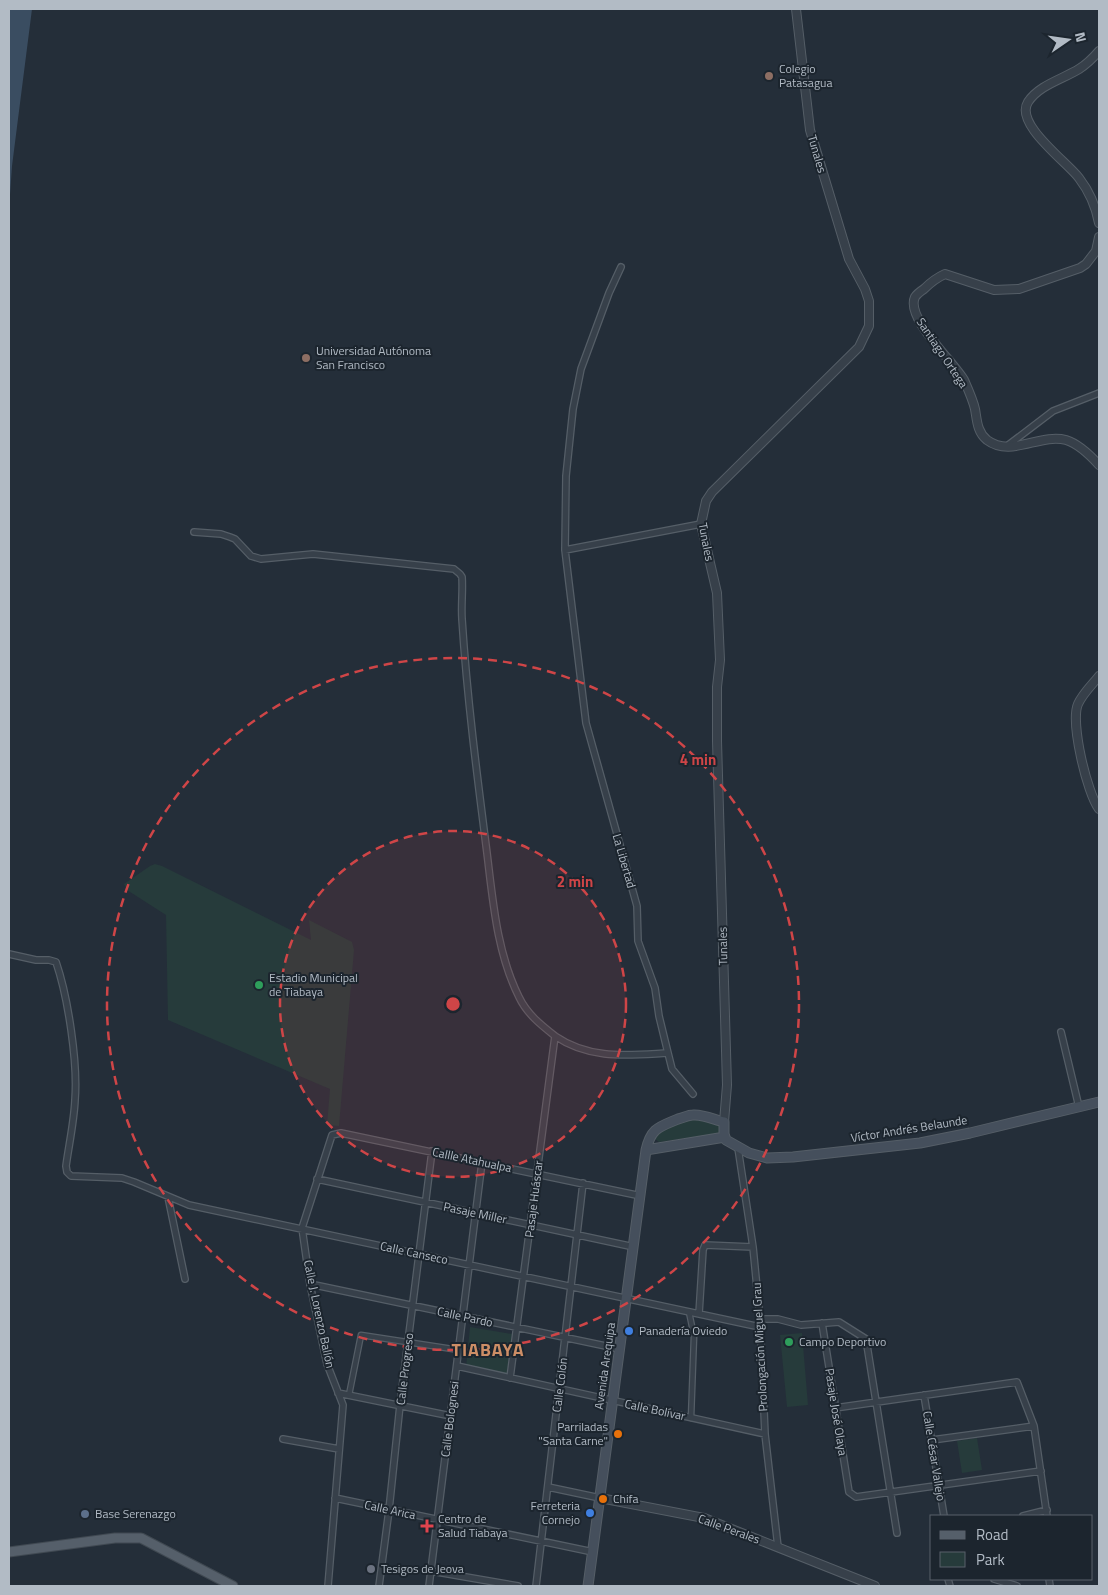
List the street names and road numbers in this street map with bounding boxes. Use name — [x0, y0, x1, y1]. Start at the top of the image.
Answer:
street label: Tunales — [803, 133, 832, 175]
street label: Santiago Ortega — [912, 314, 973, 392]
street label: Tunales — [693, 521, 720, 563]
street label: La Libertad — [608, 831, 641, 890]
street label: Tunales — [713, 926, 732, 965]
street label: Víctor Andrés Belaunde — [849, 1110, 969, 1147]
street label: Callle Atahualpa — [431, 1142, 514, 1177]
street label: Pasaje Huáscar — [519, 1159, 548, 1239]
street label: Pasaje Miller — [442, 1197, 509, 1229]
street label: Calle Canseco — [378, 1236, 450, 1269]
street label: Calle J. Lorenzo Ballón — [299, 1258, 340, 1370]
street label: Prolongación Miguel Grau — [747, 1282, 772, 1412]
street label: Calle Pardo — [435, 1301, 495, 1332]
street label: Avenida Arequipa — [589, 1321, 620, 1411]
street label: Calle Progreso — [391, 1332, 418, 1406]
street label: Calle Colón — [547, 1356, 572, 1413]
street label: Pasaje José Olaya — [820, 1367, 853, 1457]
street label: Calle Bolognesi — [435, 1380, 464, 1458]
street label: Calle Bolívar — [623, 1394, 687, 1425]
street label: Calle César Vallejo — [918, 1410, 951, 1502]
street label: Calle Arica — [363, 1495, 417, 1524]
street label: Calle Perales — [696, 1509, 763, 1549]

